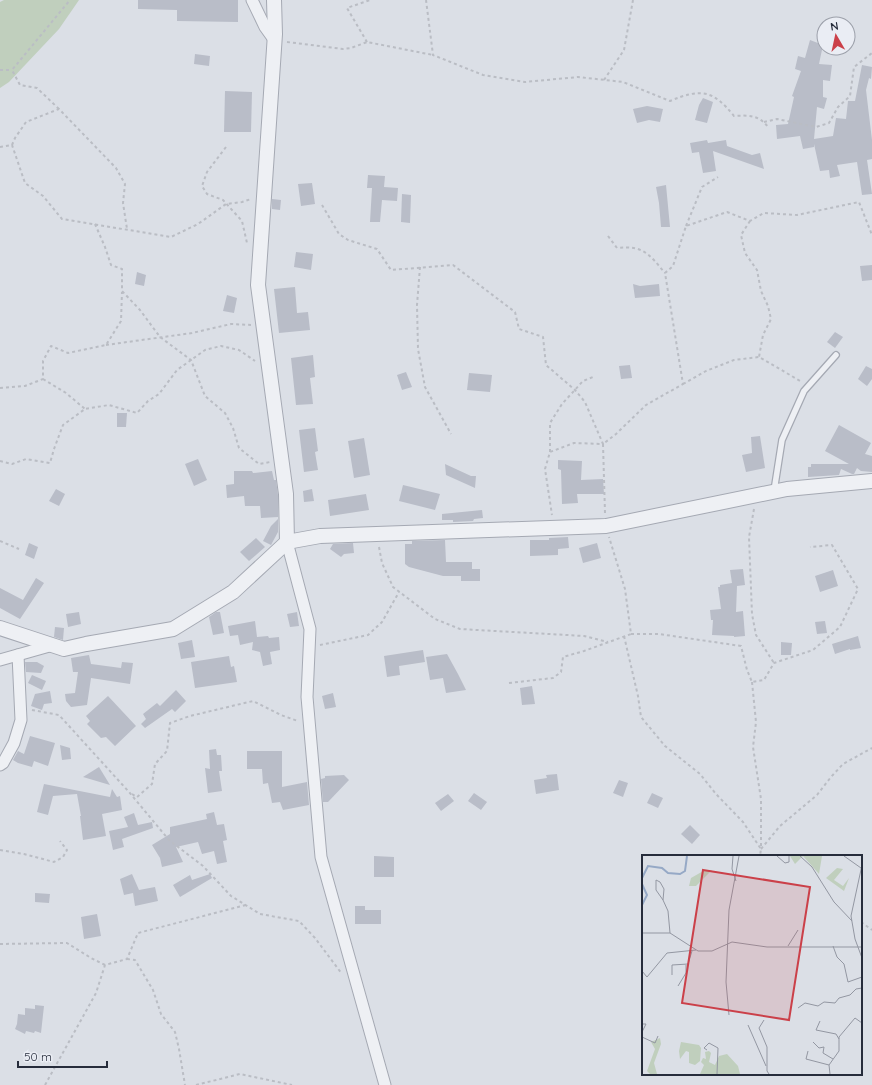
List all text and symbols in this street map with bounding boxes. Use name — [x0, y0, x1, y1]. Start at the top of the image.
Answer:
north arrow — [816, 16, 856, 56]
text: N — [829, 19, 840, 34]
inset map — [642, 855, 862, 1075]
scale bar — [18, 1043, 107, 1069]
text: 50 m — [24, 1049, 52, 1064]

